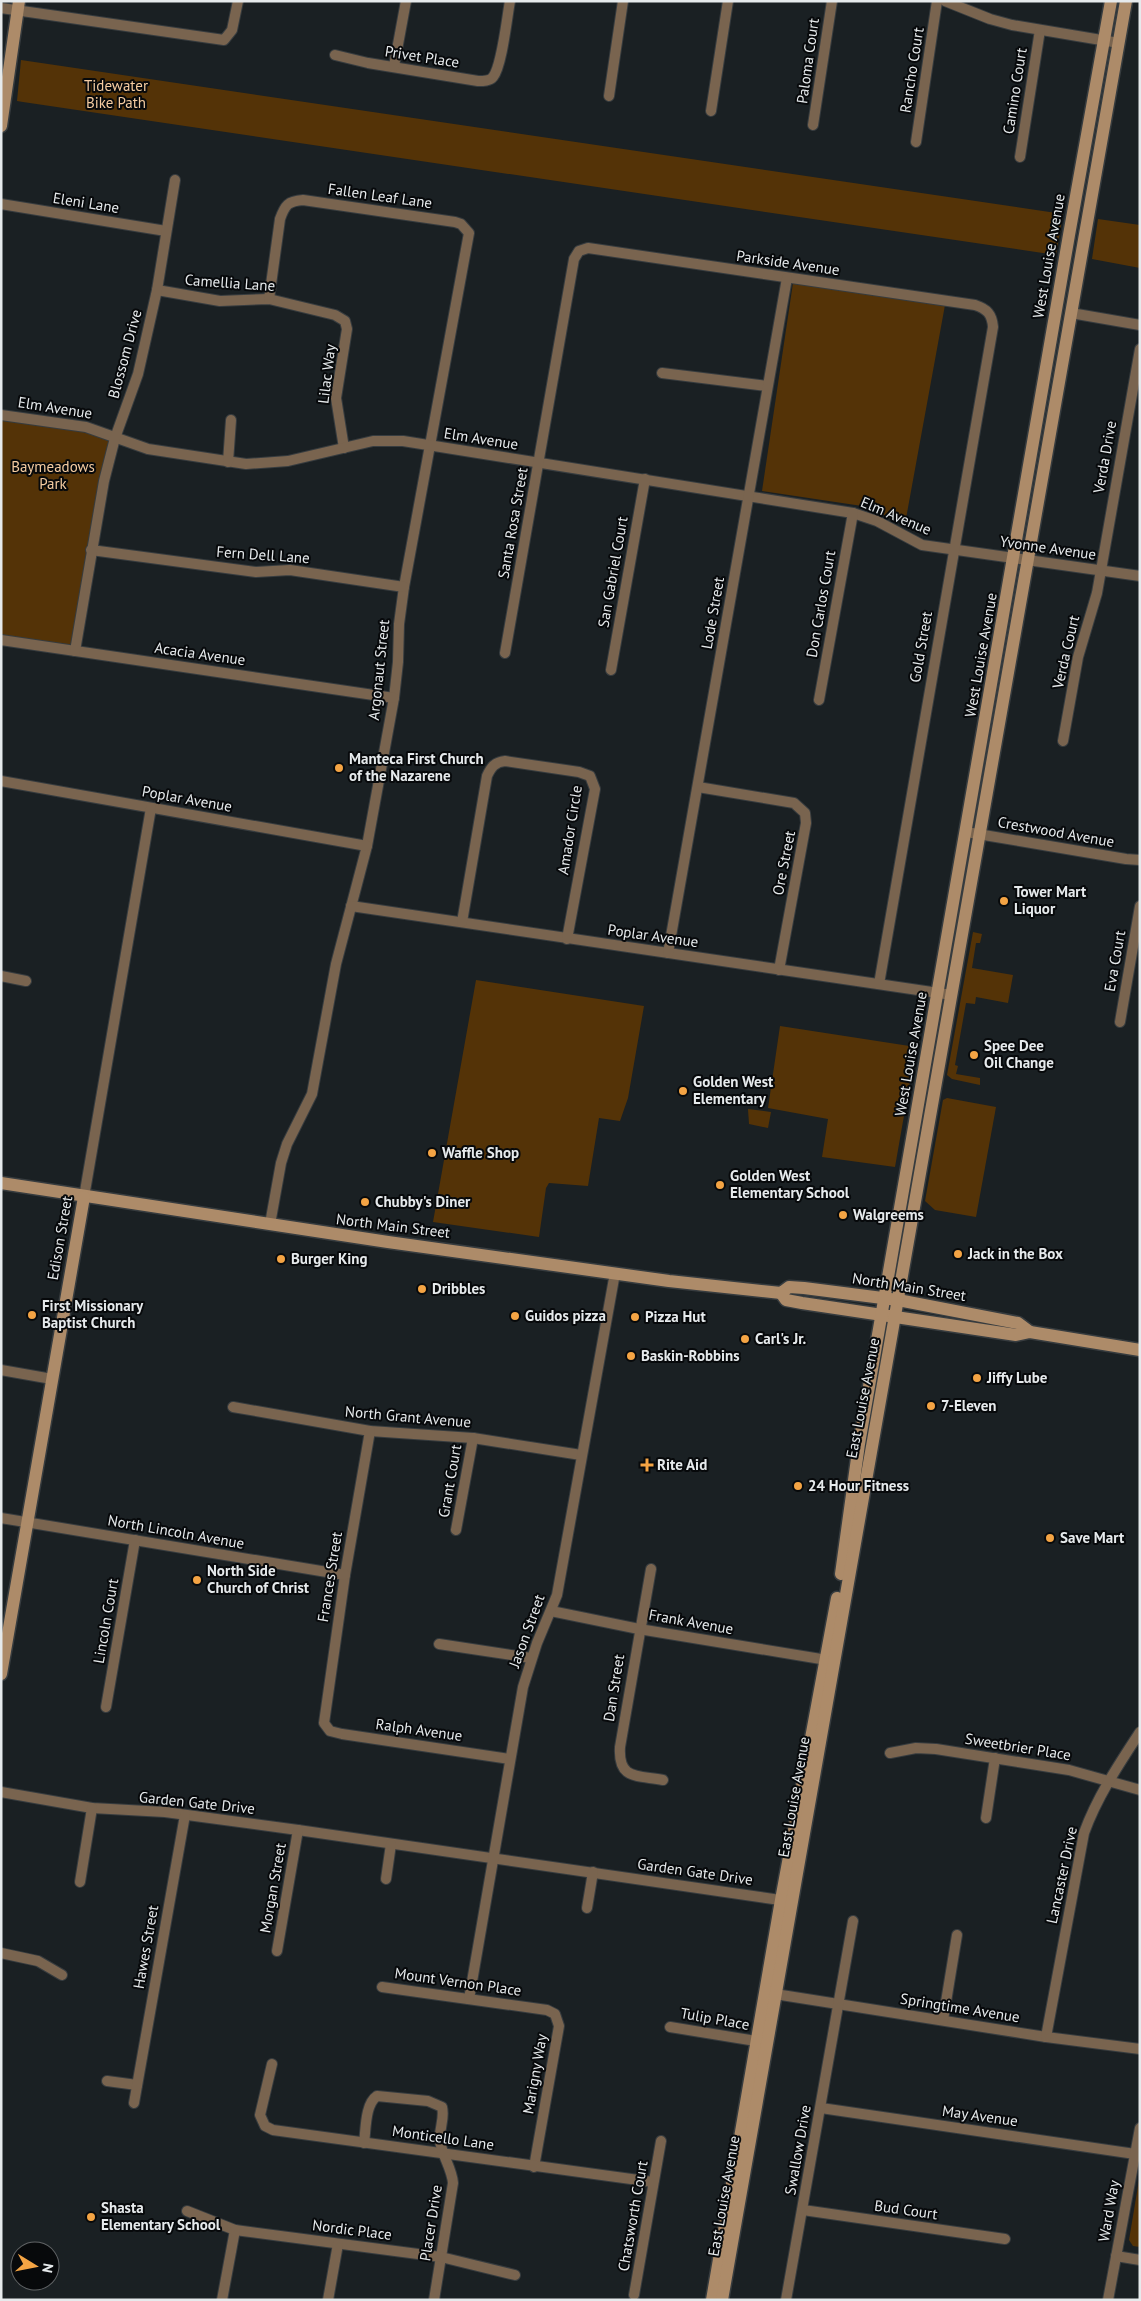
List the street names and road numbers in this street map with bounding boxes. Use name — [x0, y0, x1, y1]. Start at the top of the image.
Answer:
street label: Paloma Court — [792, 17, 823, 105]
street label: Rancho Court — [895, 26, 928, 114]
street label: Privet Place — [384, 41, 461, 72]
street label: Camino Court — [998, 46, 1031, 135]
street label: Fallen Leaf Lane — [327, 179, 433, 212]
street label: Eleni Lane — [52, 188, 121, 217]
street label: West Louise Avenue — [1028, 192, 1069, 320]
street label: Parkside Avenue — [735, 246, 841, 279]
street label: Camellia Lane — [184, 270, 276, 295]
street label: Blossom Drive — [103, 307, 146, 401]
street label: Lilac Way — [313, 343, 340, 405]
street label: Elm Avenue — [17, 392, 94, 423]
street label: Verda Drive — [1089, 419, 1120, 496]
street label: Elm Avenue — [443, 423, 520, 454]
street label: Santa Rosa Street — [493, 466, 532, 580]
street label: Elm Avenue — [858, 492, 934, 539]
street label: San Gabriel Court — [593, 515, 632, 629]
street label: Yvonne Avenue — [999, 531, 1097, 564]
street label: Fern Dell Lane — [216, 542, 310, 567]
street label: Don Carlos Court — [802, 549, 839, 659]
street label: Lode Street — [697, 575, 728, 650]
street label: West Louise Avenue — [960, 591, 1001, 719]
street label: Gold Street — [905, 610, 936, 684]
street label: Verda Court — [1048, 613, 1083, 691]
street label: Argonaut Street — [364, 619, 393, 721]
street label: Acacia Avenue — [153, 638, 247, 669]
street label: Poplar Avenue — [140, 781, 234, 816]
street label: Amador Circle — [553, 784, 586, 876]
street label: Crestwood Avenue — [996, 812, 1116, 851]
street label: Ore Street — [768, 829, 799, 897]
street label: Poplar Avenue — [607, 920, 700, 951]
street label: Eva Court — [1100, 929, 1129, 993]
street label: West Louise Avenue — [890, 990, 931, 1118]
street label: Edison Street — [43, 1194, 76, 1281]
street label: North Main Street — [335, 1209, 451, 1242]
street label: North Main Street — [851, 1268, 967, 1305]
street label: East Louise Avenue — [842, 1336, 883, 1460]
street label: North Grant Avenue — [344, 1402, 472, 1431]
street label: Grant Court — [434, 1443, 465, 1519]
street label: North Lincoln Avenue — [106, 1510, 246, 1553]
street label: Frances Street — [313, 1530, 346, 1623]
street label: Lincoln Court — [89, 1577, 122, 1665]
street label: Jason Street — [504, 1592, 549, 1671]
street label: Frank Avenue — [647, 1605, 735, 1638]
street label: Dan Street — [599, 1653, 628, 1723]
street label: Ralph Avenue — [375, 1714, 464, 1745]
street label: Sweetbrier Place — [964, 1729, 1072, 1764]
street label: East Louise Avenue — [774, 1735, 813, 1859]
street label: Garden Gate Drive — [138, 1787, 256, 1818]
street label: Lancaster Drive — [1042, 1825, 1081, 1925]
street label: Morgan Street — [255, 1841, 290, 1934]
street label: Garden Gate Drive — [636, 1854, 754, 1889]
street label: Hawes Street — [129, 1904, 162, 1990]
street label: Mount Vernon Place — [393, 1963, 523, 2000]
street label: Springtime Avenue — [899, 1989, 1021, 2026]
street label: Tulip Place — [679, 2003, 751, 2034]
street label: Marigny Way — [518, 2032, 551, 2115]
street label: May Avenue — [941, 2101, 1019, 2130]
street label: Swallow Drive — [780, 2103, 815, 2197]
street label: Monticello Lane — [391, 2121, 495, 2154]
street label: East Louise Avenue — [704, 2134, 743, 2258]
street label: Chatsworth Court — [613, 2159, 652, 2273]
street label: Ward Way — [1094, 2179, 1123, 2243]
street label: Placer Drive — [415, 2183, 446, 2262]
street label: Bud Court — [873, 2196, 939, 2223]
street label: Nordic Place — [311, 2215, 393, 2244]

